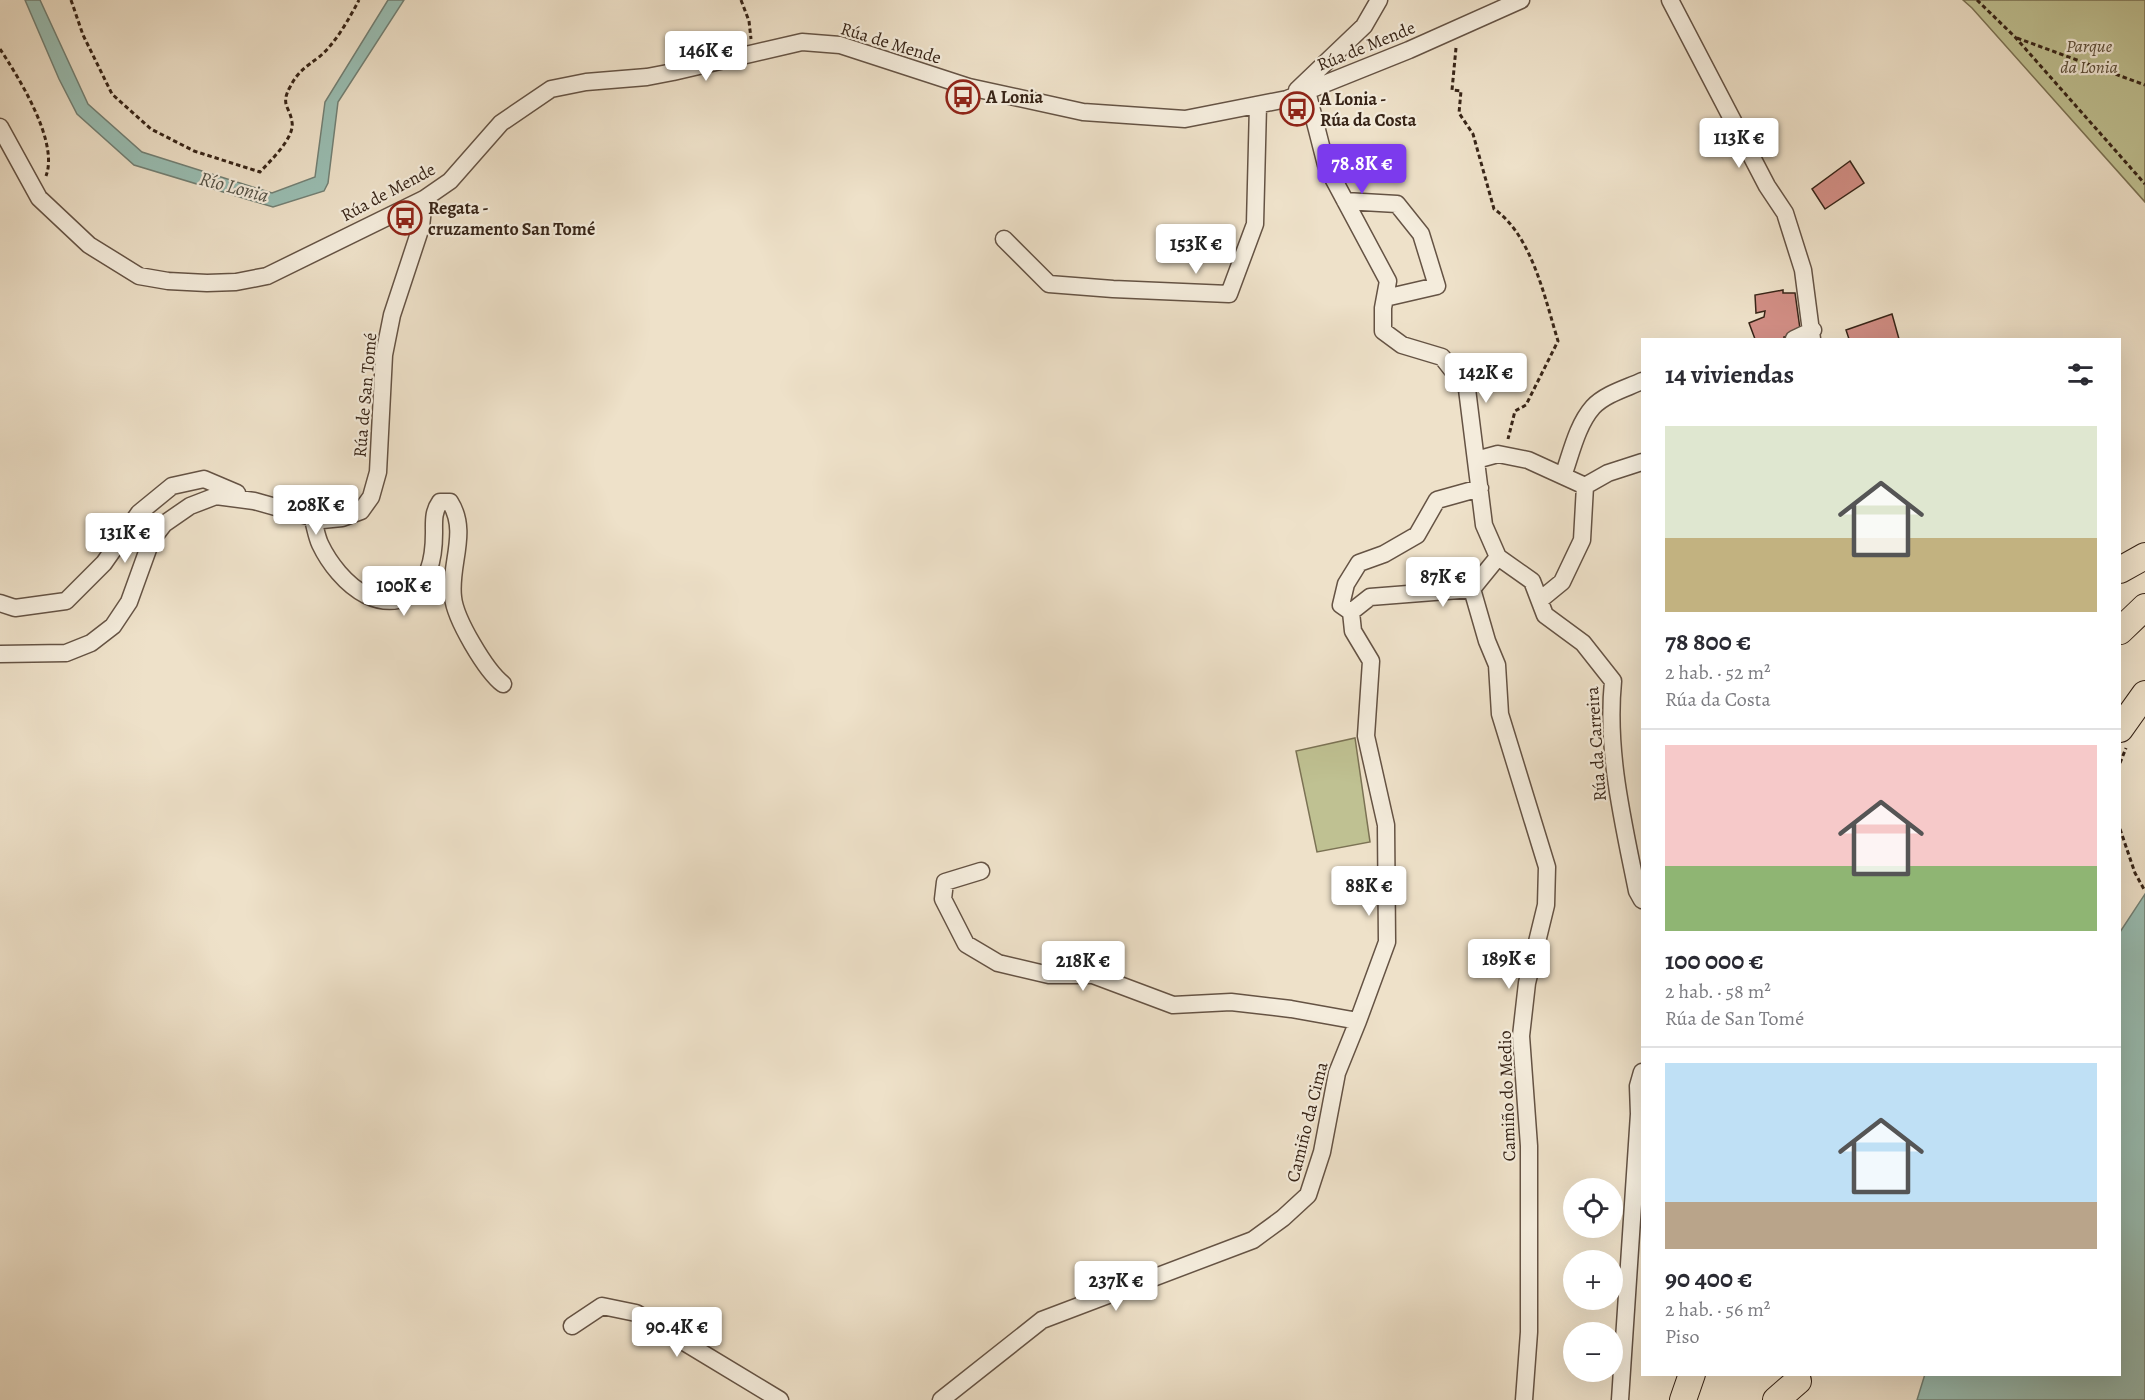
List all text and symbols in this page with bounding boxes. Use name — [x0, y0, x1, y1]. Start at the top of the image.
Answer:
street label: Rúa de Mende — [1313, 15, 1419, 77]
street label: Rúa de Mende — [838, 16, 944, 70]
pin: 146K € — [657, 31, 755, 82]
park label: Parque da Lonia — [2060, 34, 2118, 79]
text: 146K € — [679, 37, 733, 64]
bus stop icon: A Lonia — [945, 79, 981, 115]
place label: A Lonia — [985, 85, 1044, 109]
place label: A Lonia - Rúa da Costa — [1319, 87, 1417, 132]
bus stop icon: A Lonia - Rúa da Costa — [1279, 91, 1315, 127]
pin: 113K € — [1690, 118, 1788, 169]
text: 113K € — [1713, 124, 1765, 151]
pin: 78.8K € — [1307, 144, 1417, 195]
text: 78.8K € — [1331, 150, 1393, 177]
street label: Rúa de Mende — [336, 157, 440, 227]
water label: Río Lonia — [196, 165, 272, 209]
place label: Regata - cruzamento San Tomé — [428, 196, 595, 241]
bus stop icon: Regata - cruzamento San Tomé — [387, 200, 423, 236]
pin: 153K € — [1147, 224, 1245, 275]
text: 153K € — [1170, 230, 1222, 257]
street label: Rúa de San Tomé — [348, 332, 382, 458]
pin: 142K € — [1437, 353, 1535, 404]
text: 14 viviendas — [1665, 357, 1794, 392]
icon: filters — [2064, 358, 2097, 391]
text: 142K € — [1459, 359, 1513, 386]
icon: home — [1827, 465, 1935, 573]
pin: 208K € — [267, 485, 365, 536]
text: 208K € — [287, 491, 345, 518]
pin: 131K € — [76, 513, 174, 564]
text: 131K € — [99, 519, 151, 546]
pin: 87K € — [1401, 557, 1485, 608]
text: 87K € — [1420, 563, 1466, 590]
pin: 100K € — [355, 566, 453, 617]
text: 100K € — [376, 572, 432, 599]
text: 78 800 € — [1665, 624, 1751, 659]
text: 2 hab. · 52 m² — [1665, 659, 1771, 686]
street label: Rúa da Carreira — [1580, 685, 1612, 802]
text: Rúa da Costa — [1665, 686, 1771, 713]
icon: home — [1827, 784, 1935, 892]
pin: 88K € — [1327, 866, 1411, 917]
text: 88K € — [1345, 872, 1393, 899]
pin: 189K € — [1460, 939, 1558, 990]
pin: 218K € — [1034, 941, 1132, 992]
text: 100 000 € — [1665, 943, 1764, 978]
text: 189K € — [1482, 945, 1536, 972]
text: 218K € — [1056, 947, 1110, 974]
text: 2 hab. · 58 m² — [1665, 978, 1771, 1005]
text: Rúa de San Tomé — [1665, 1005, 1804, 1032]
street label: Camiño do Medio — [1493, 1030, 1521, 1162]
street label: Camiño da Cima — [1280, 1059, 1334, 1185]
icon: home — [1827, 1102, 1935, 1210]
map controls — [1563, 1178, 1623, 1382]
button: locate — [1563, 1178, 1623, 1238]
button: + — [1563, 1250, 1623, 1310]
pin: 237K € — [1067, 1261, 1165, 1312]
text: 90 400 € — [1665, 1261, 1752, 1296]
text: 237K € — [1089, 1267, 1143, 1294]
text: 2 hab. · 56 m² — [1665, 1296, 1770, 1323]
pin: 90.4K € — [622, 1307, 732, 1358]
text: 90.4K € — [646, 1313, 708, 1340]
button: − — [1563, 1322, 1623, 1382]
text: Piso — [1665, 1323, 1699, 1350]

